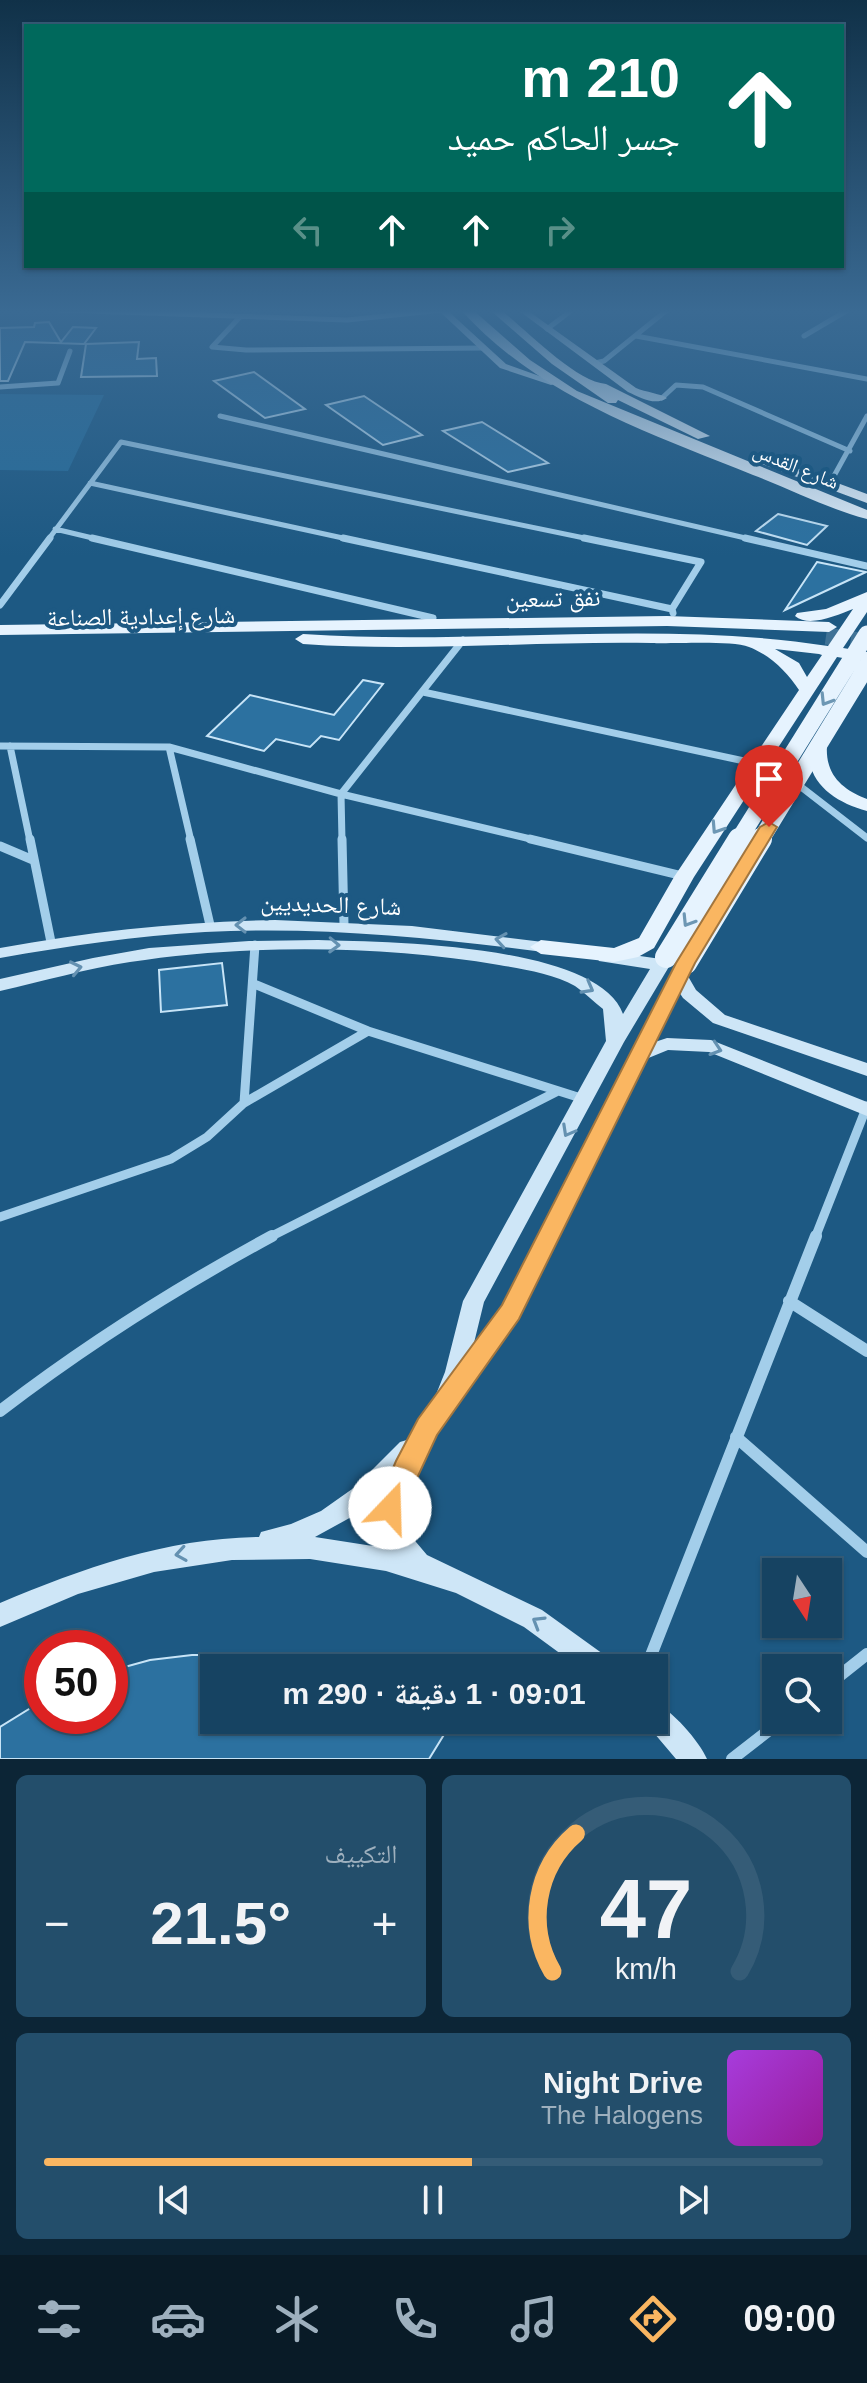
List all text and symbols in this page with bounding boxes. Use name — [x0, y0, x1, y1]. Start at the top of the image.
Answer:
text: 210 m — [521, 46, 680, 109]
icon: ahead — [708, 56, 812, 160]
text: جسر الحاكم حميد — [448, 117, 680, 158]
icon: left — [286, 208, 330, 252]
icon: ahead — [370, 208, 414, 252]
icon: ahead — [454, 208, 498, 252]
icon: right — [538, 208, 582, 252]
street label: شارع القدس — [749, 439, 842, 495]
street label: نفق تسعين — [505, 584, 601, 613]
street label: شارع إعدادية الصناعة — [47, 601, 235, 633]
one-way arrow — [820, 691, 835, 706]
pin — [735, 745, 803, 827]
icon: arrive — [747, 757, 791, 801]
one-way arrow — [711, 819, 726, 833]
street label: شارع الحديديين — [260, 888, 402, 922]
one-way arrow — [683, 912, 698, 927]
one-way arrow — [234, 916, 247, 934]
one-way arrow — [494, 933, 507, 950]
one-way arrow — [328, 937, 341, 954]
one-way arrow — [69, 960, 82, 977]
one-way arrow — [580, 979, 594, 994]
one-way arrow — [708, 1039, 722, 1055]
one-way arrow — [562, 1122, 578, 1137]
position arrow — [348, 1466, 432, 1550]
one-way arrow — [174, 1545, 187, 1562]
north arrow — [762, 1558, 842, 1638]
map controls — [762, 1558, 842, 1734]
one-way arrow — [532, 1616, 547, 1631]
speed limit sign: 50 — [24, 1630, 128, 1734]
button: search — [762, 1654, 842, 1734]
text: 09:01 · 1 دقيقة · 290 m — [282, 1677, 586, 1710]
text: التكييف — [325, 1839, 398, 1869]
text: 47 — [600, 1863, 693, 1956]
text: 21.5° — [150, 1890, 291, 1957]
text: − — [44, 1899, 70, 1948]
text: + — [372, 1899, 398, 1948]
text: km/h — [615, 1953, 677, 1985]
text: Night Drive — [543, 2066, 703, 2099]
text: The Halogens — [541, 2100, 703, 2130]
icon: previous — [152, 2178, 196, 2222]
icon: pause — [411, 2178, 455, 2222]
icon: next — [671, 2178, 715, 2222]
icon: filters — [31, 2291, 87, 2347]
icon: car — [150, 2291, 206, 2347]
icon: climate — [269, 2291, 325, 2347]
icon: phone — [387, 2291, 443, 2347]
icon: music — [506, 2291, 562, 2347]
icon: directions — [625, 2291, 681, 2347]
text: 09:00 — [744, 2298, 836, 2339]

